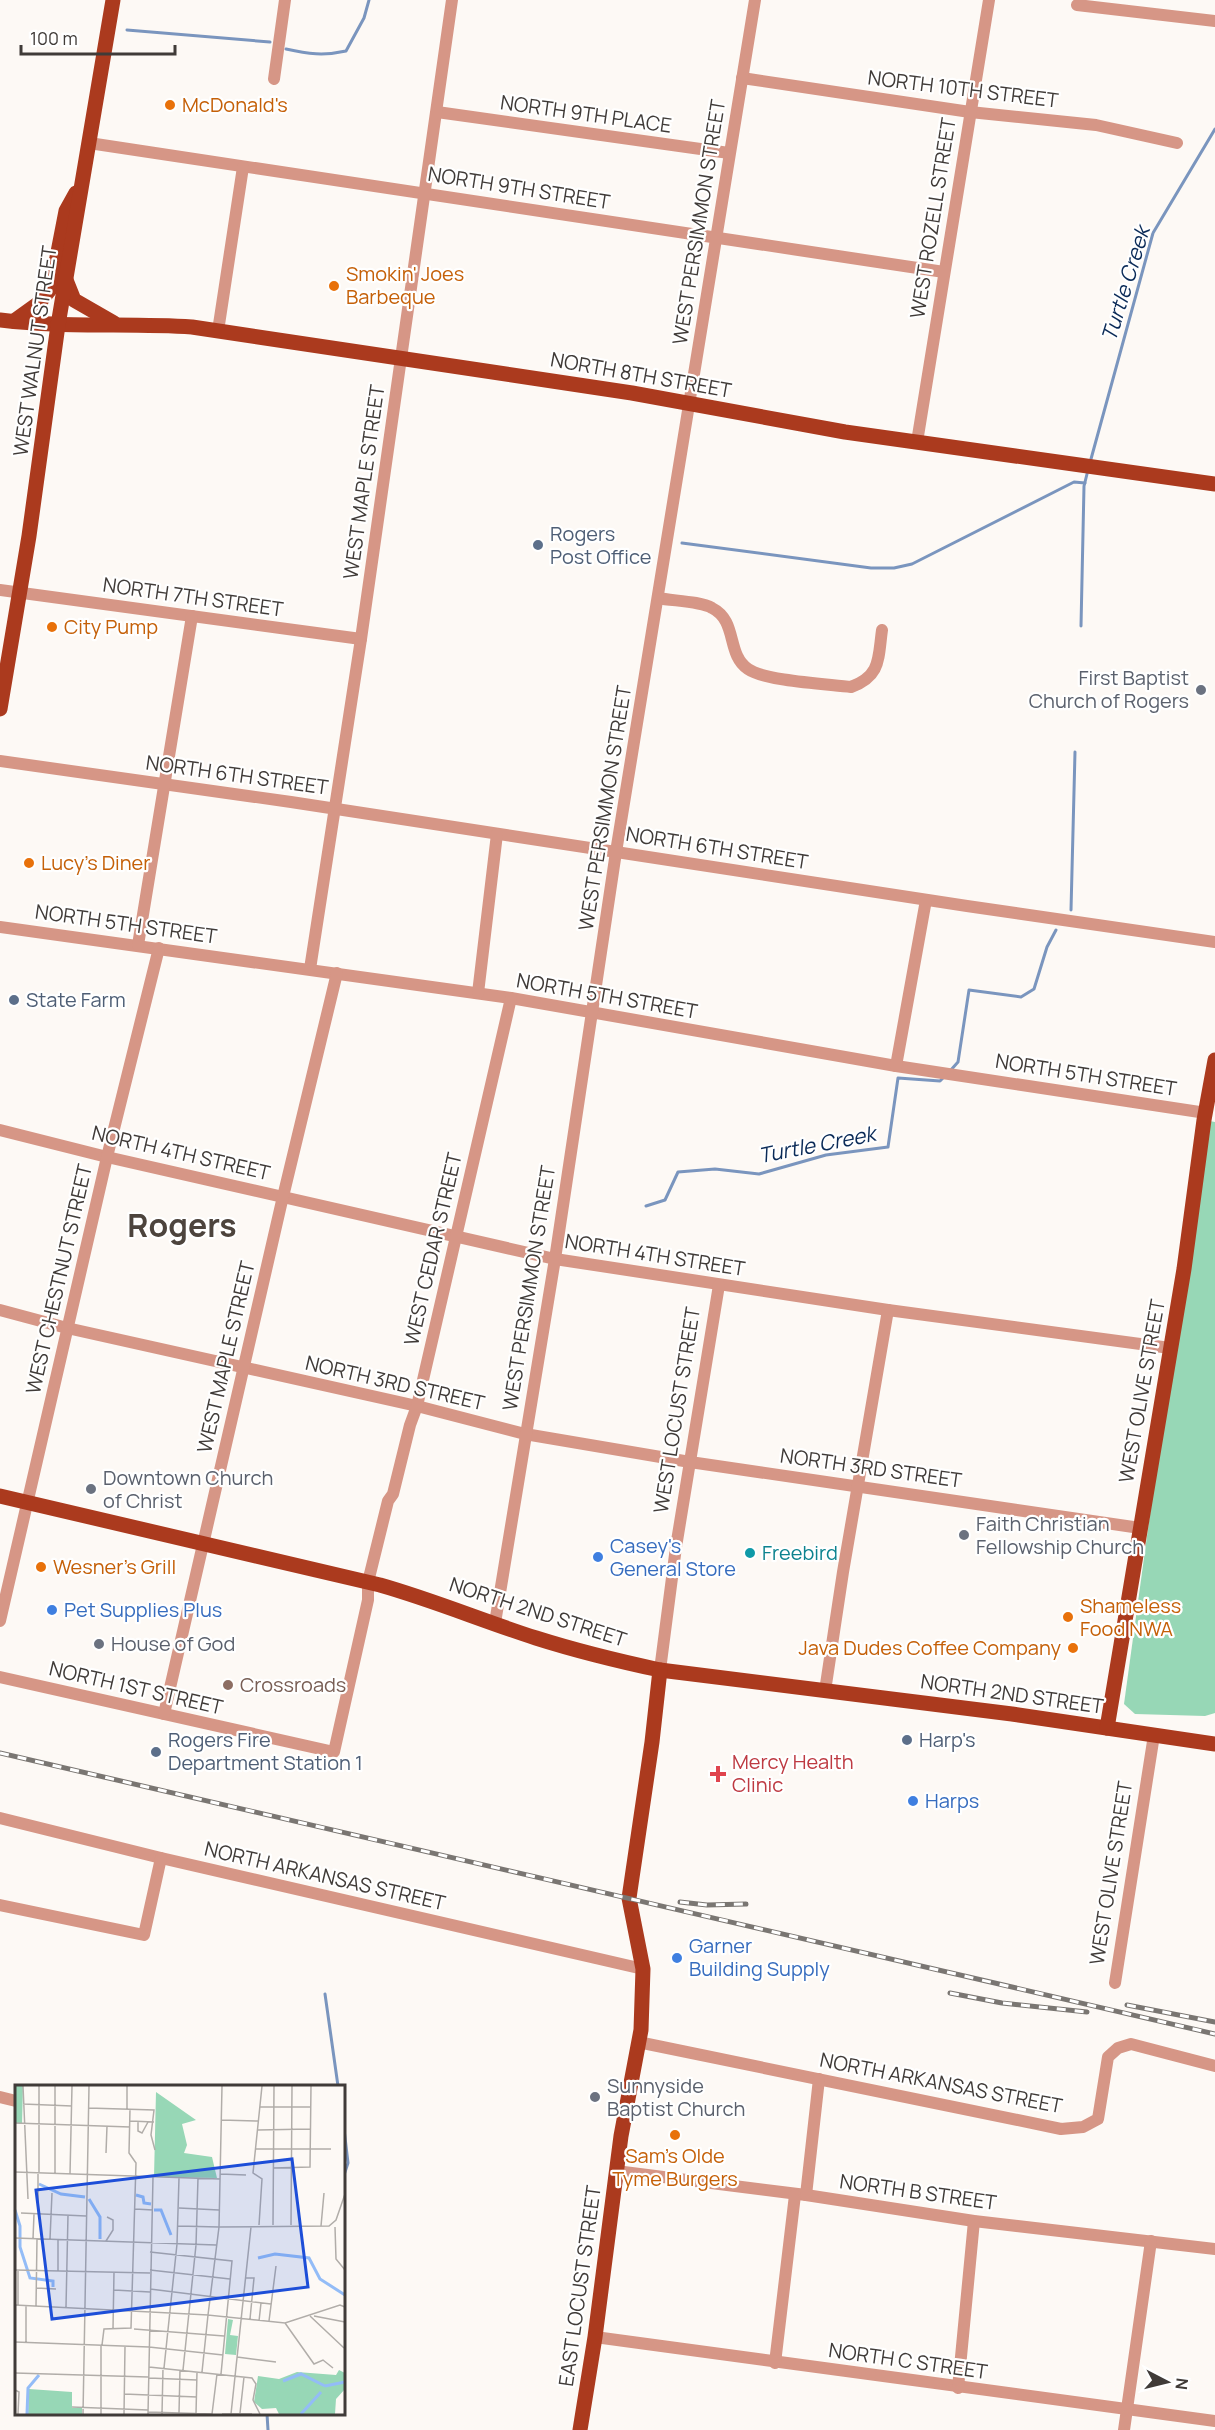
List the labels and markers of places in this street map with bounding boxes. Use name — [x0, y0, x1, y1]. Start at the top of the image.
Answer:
place label: McDonald's — [182, 91, 288, 118]
marker: McDonald's — [163, 98, 177, 112]
place label: Smokin' Joes Barbeque — [346, 260, 464, 310]
marker: Smokin' Joes Barbeque — [327, 279, 341, 293]
place label: Rogers Post Office — [550, 520, 651, 570]
marker: Rogers Post Office — [531, 538, 545, 552]
place label: City Pump — [64, 613, 158, 640]
marker: City Pump — [45, 620, 59, 634]
place label: First Baptist Church of Rogers — [1029, 664, 1189, 714]
marker: First Baptist Church of Rogers — [1194, 683, 1208, 697]
place label: Lucy's Diner — [41, 849, 150, 876]
marker: Lucy's Diner — [22, 856, 36, 870]
place label: State Farm — [26, 986, 126, 1013]
marker: State Farm — [7, 993, 21, 1007]
place label: Downtown Church of Christ — [103, 1464, 273, 1514]
marker: Downtown Church of Christ — [84, 1482, 98, 1496]
place label: Faith Christian Fellowship Church — [976, 1510, 1144, 1560]
marker: Faith Christian Fellowship Church — [957, 1528, 971, 1542]
place label: Casey's General Store — [610, 1532, 736, 1582]
place label: Freebird — [762, 1539, 838, 1566]
marker: Freebird — [743, 1546, 757, 1560]
marker: Casey's General Store — [591, 1550, 605, 1564]
place label: Wesner's Grill — [53, 1553, 176, 1580]
marker: Wesner's Grill — [34, 1560, 48, 1574]
place label: Shameless Food NWA — [1080, 1592, 1181, 1642]
place label: Pet Supplies Plus — [64, 1596, 222, 1623]
marker: Pet Supplies Plus — [45, 1603, 59, 1617]
marker: Shameless Food NWA — [1061, 1610, 1075, 1624]
place label: House of God — [111, 1630, 235, 1657]
place label: Java Dudes Coffee Company — [799, 1634, 1061, 1661]
marker: House of God — [92, 1637, 106, 1651]
marker: Java Dudes Coffee Company — [1066, 1641, 1080, 1655]
place label: Crossroads — [240, 1671, 346, 1698]
marker: Crossroads — [221, 1678, 235, 1692]
place label: Rogers Fire Department Station 1 — [168, 1726, 363, 1776]
place label: Harp's — [919, 1726, 975, 1753]
marker: Harp's — [900, 1733, 914, 1747]
marker: Rogers Fire Department Station 1 — [149, 1745, 163, 1759]
place label: Mercy Health Clinic — [732, 1748, 854, 1798]
marker: Mercy Health Clinic — [709, 1765, 727, 1783]
place label: Harps — [925, 1787, 979, 1814]
marker: Harps — [906, 1794, 920, 1808]
place label: Garner Building Supply — [689, 1932, 830, 1982]
marker: Garner Building Supply — [670, 1951, 684, 1965]
place label: Sunnyside Baptist Church — [607, 2072, 745, 2122]
marker: Sunnyside Baptist Church — [588, 2090, 602, 2104]
marker: Sam's Olde Tyme Burgers — [668, 2128, 682, 2142]
place label: Sam's Olde Tyme Burgers — [612, 2142, 738, 2192]

